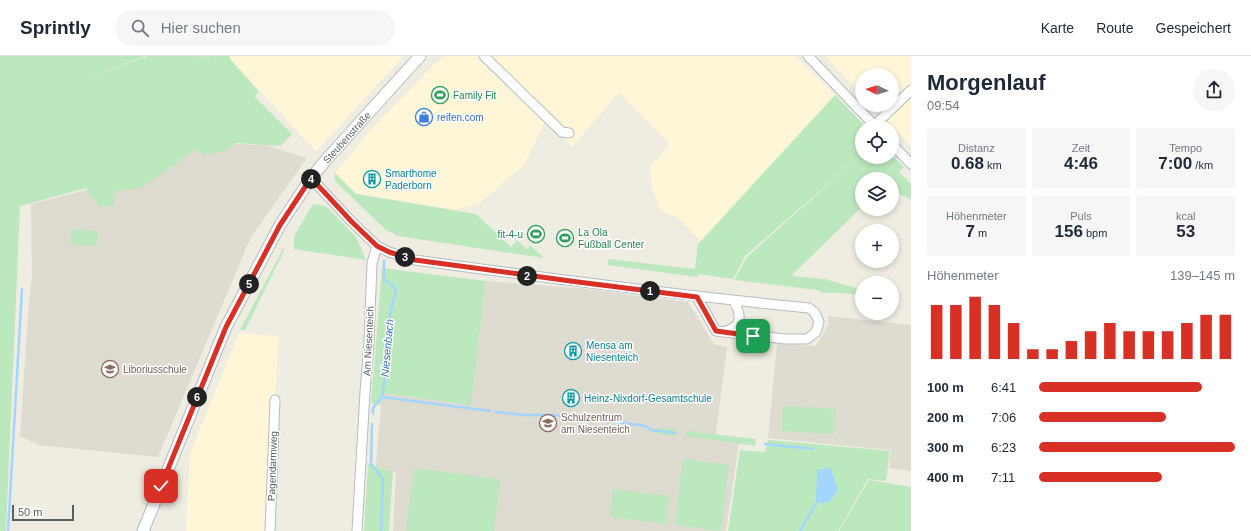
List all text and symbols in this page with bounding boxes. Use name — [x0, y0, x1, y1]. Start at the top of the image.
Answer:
search box — [115, 10, 395, 46]
text: Sprintly — [20, 17, 91, 38]
icon: search — [129, 17, 151, 39]
text: Hier suchen — [161, 19, 241, 36]
text: Karte — [1041, 20, 1074, 36]
text: Route — [1096, 20, 1134, 36]
text: Gespeichert — [1156, 20, 1231, 36]
north arrow — [855, 68, 899, 112]
map controls — [855, 68, 899, 320]
button: share — [1193, 69, 1235, 111]
text: Morgenlauf — [927, 70, 1046, 95]
sports icon: Family Fit — [430, 85, 450, 105]
place label: Family Fit — [453, 90, 497, 101]
text: 09:54 — [927, 98, 960, 113]
shop icon: reifen.com — [414, 107, 434, 127]
street label: Steubenstraße — [321, 109, 373, 166]
place label: reifen.com — [437, 112, 484, 123]
button: locate — [855, 120, 899, 164]
text: Distanz — [958, 142, 995, 154]
text: Zeit — [1072, 142, 1090, 154]
text: Tempo — [1169, 142, 1202, 154]
text: 0.68 — [951, 154, 984, 173]
text: 4:46 — [1064, 154, 1098, 173]
text: 7:00 — [1158, 154, 1192, 173]
text: km — [984, 159, 1002, 171]
text: /km — [1192, 159, 1213, 171]
place label: Smarthome Paderborn — [385, 168, 437, 191]
pin: 4 — [301, 169, 321, 189]
building icon: Smarthome Paderborn — [362, 169, 382, 189]
button: layers — [855, 172, 899, 216]
text: 4 — [308, 173, 314, 185]
text: Höhenmeter — [946, 210, 1007, 222]
text: Puls — [1070, 210, 1092, 222]
text: kcal — [1176, 210, 1195, 222]
text: 7 — [965, 222, 975, 241]
text: 156 — [1055, 222, 1083, 241]
text: 53 — [1176, 222, 1195, 241]
sports icon: fit-4-u — [526, 224, 546, 244]
button: + — [855, 224, 899, 268]
place label: La Ola Fußball Center — [578, 227, 645, 250]
text: m — [975, 227, 987, 239]
text: bpm — [1083, 227, 1107, 239]
sports icon: La Ola Fußball Center — [555, 228, 575, 248]
place label: fit-4-u — [497, 229, 523, 240]
pin: 3 — [395, 247, 415, 267]
text: 3 — [402, 251, 408, 263]
pin: 2 — [517, 266, 537, 286]
text: Höhenmeter — [927, 268, 999, 283]
text: 139–145 m — [1170, 268, 1235, 283]
text: 2 — [524, 270, 530, 282]
pin: 5 — [239, 274, 259, 294]
button: − — [855, 276, 899, 320]
text: 5 — [246, 278, 252, 290]
pin: 1 — [640, 281, 660, 301]
text: 1 — [647, 285, 653, 297]
street label: Am Niesenteich — [361, 306, 376, 376]
water label: Niesenbach — [378, 319, 396, 377]
pin — [736, 319, 770, 353]
icon: arrive — [742, 325, 764, 347]
place label: Mensa am Niesenteich — [586, 340, 638, 363]
building icon: Mensa am Niesenteich — [563, 341, 583, 361]
school or university icon: Liboriusschule — [100, 359, 120, 379]
place label: Liboriusschule — [123, 364, 187, 375]
text: 100 m — [927, 380, 964, 395]
text: 6:41 — [991, 380, 1016, 395]
pin: 6 — [187, 387, 207, 407]
building icon: Heinz-Nixdorf-Gesamtschule — [561, 388, 581, 408]
text: 6 — [194, 391, 200, 403]
place label: Heinz-Nixdorf-Gesamtschule — [584, 393, 712, 404]
text: 200 m — [927, 410, 964, 425]
text: 7:06 — [991, 410, 1016, 425]
place label: Schulzentrum am Niesenteich — [561, 412, 630, 435]
school or university icon: Schulzentrum am Niesenteich — [538, 413, 558, 433]
street label: Pagendarmweg — [266, 431, 279, 501]
text: 300 m — [927, 440, 964, 455]
text: 6:23 — [991, 440, 1016, 455]
pin — [144, 469, 178, 503]
text: 400 m — [927, 470, 964, 485]
text: 7:11 — [991, 470, 1015, 485]
icon: check — [150, 475, 172, 497]
scale bar — [12, 503, 74, 522]
text: 50 m — [18, 506, 42, 518]

